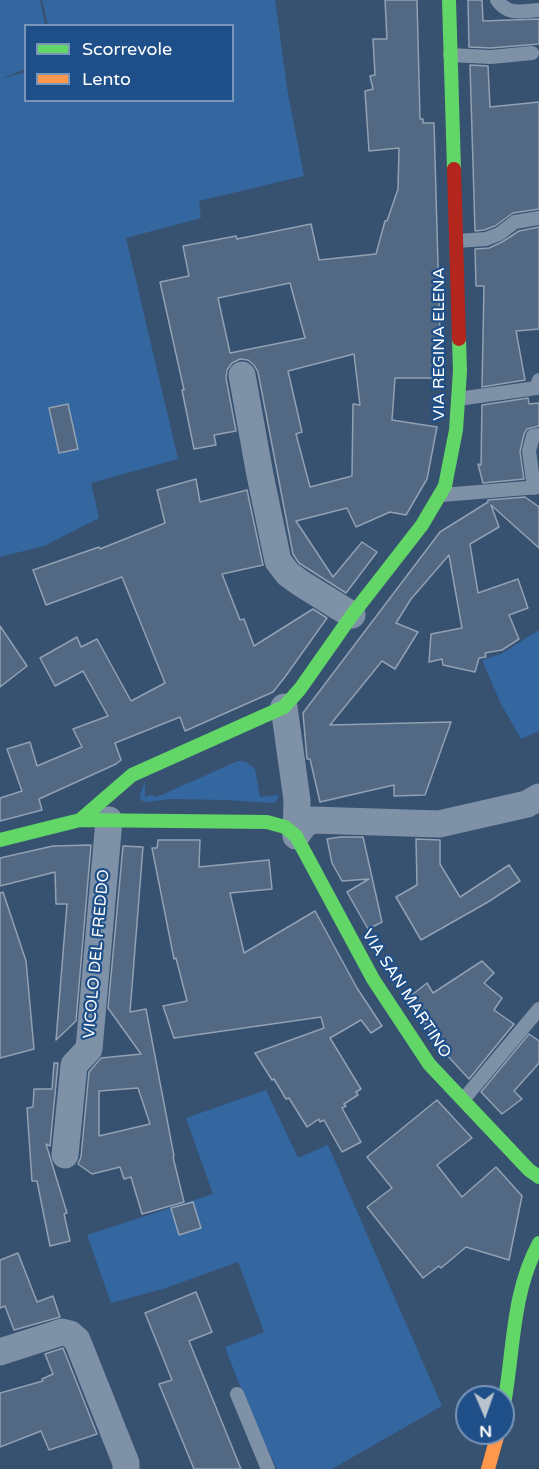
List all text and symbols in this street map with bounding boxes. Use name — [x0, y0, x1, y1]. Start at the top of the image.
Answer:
legend — [24, 24, 234, 102]
text: Scorrevole — [82, 38, 172, 60]
text: Lento — [82, 68, 131, 90]
street label: VIA REGINA ELENA — [430, 267, 450, 421]
street label: VICOLO DEL FREDDO — [80, 869, 114, 1039]
street label: VIA SAN MARTINO — [357, 926, 455, 1062]
north arrow — [455, 1385, 515, 1445]
text: N — [479, 1421, 492, 1441]

